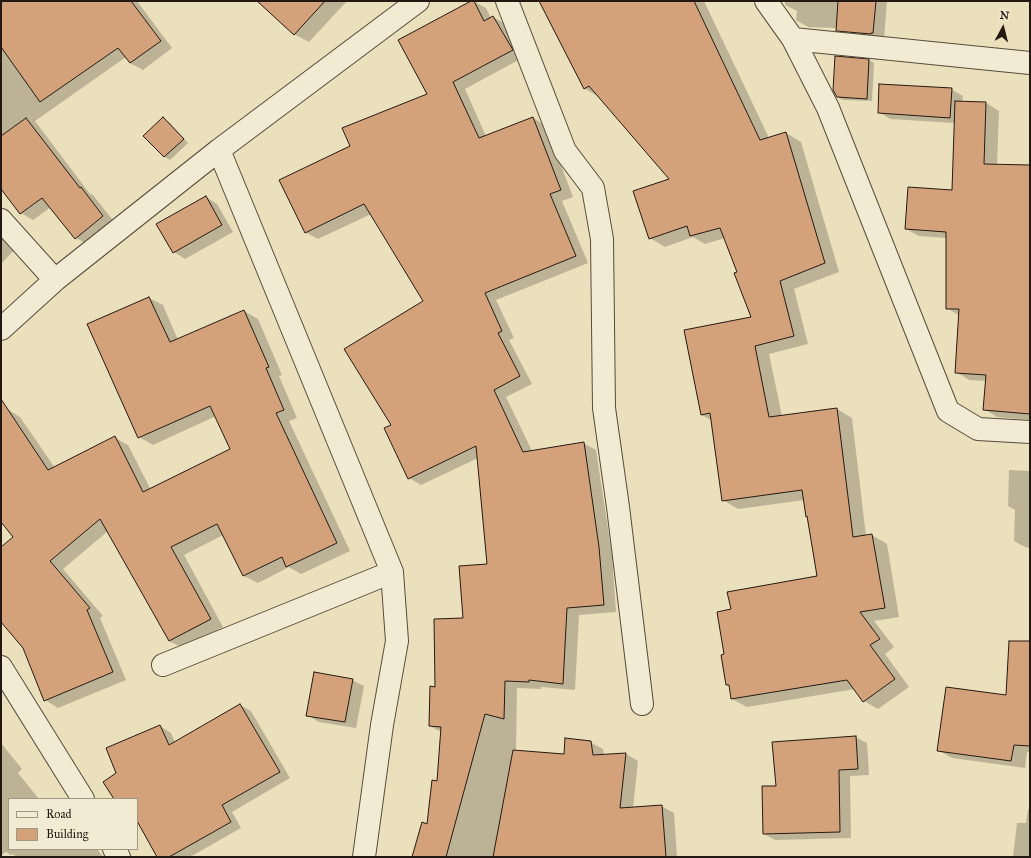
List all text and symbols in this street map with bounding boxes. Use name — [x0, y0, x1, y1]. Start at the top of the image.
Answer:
north arrow — [983, 8, 1023, 48]
text: N — [999, 9, 1010, 23]
legend — [8, 798, 138, 850]
text: Road — [46, 807, 72, 821]
text: Building — [46, 827, 88, 841]

